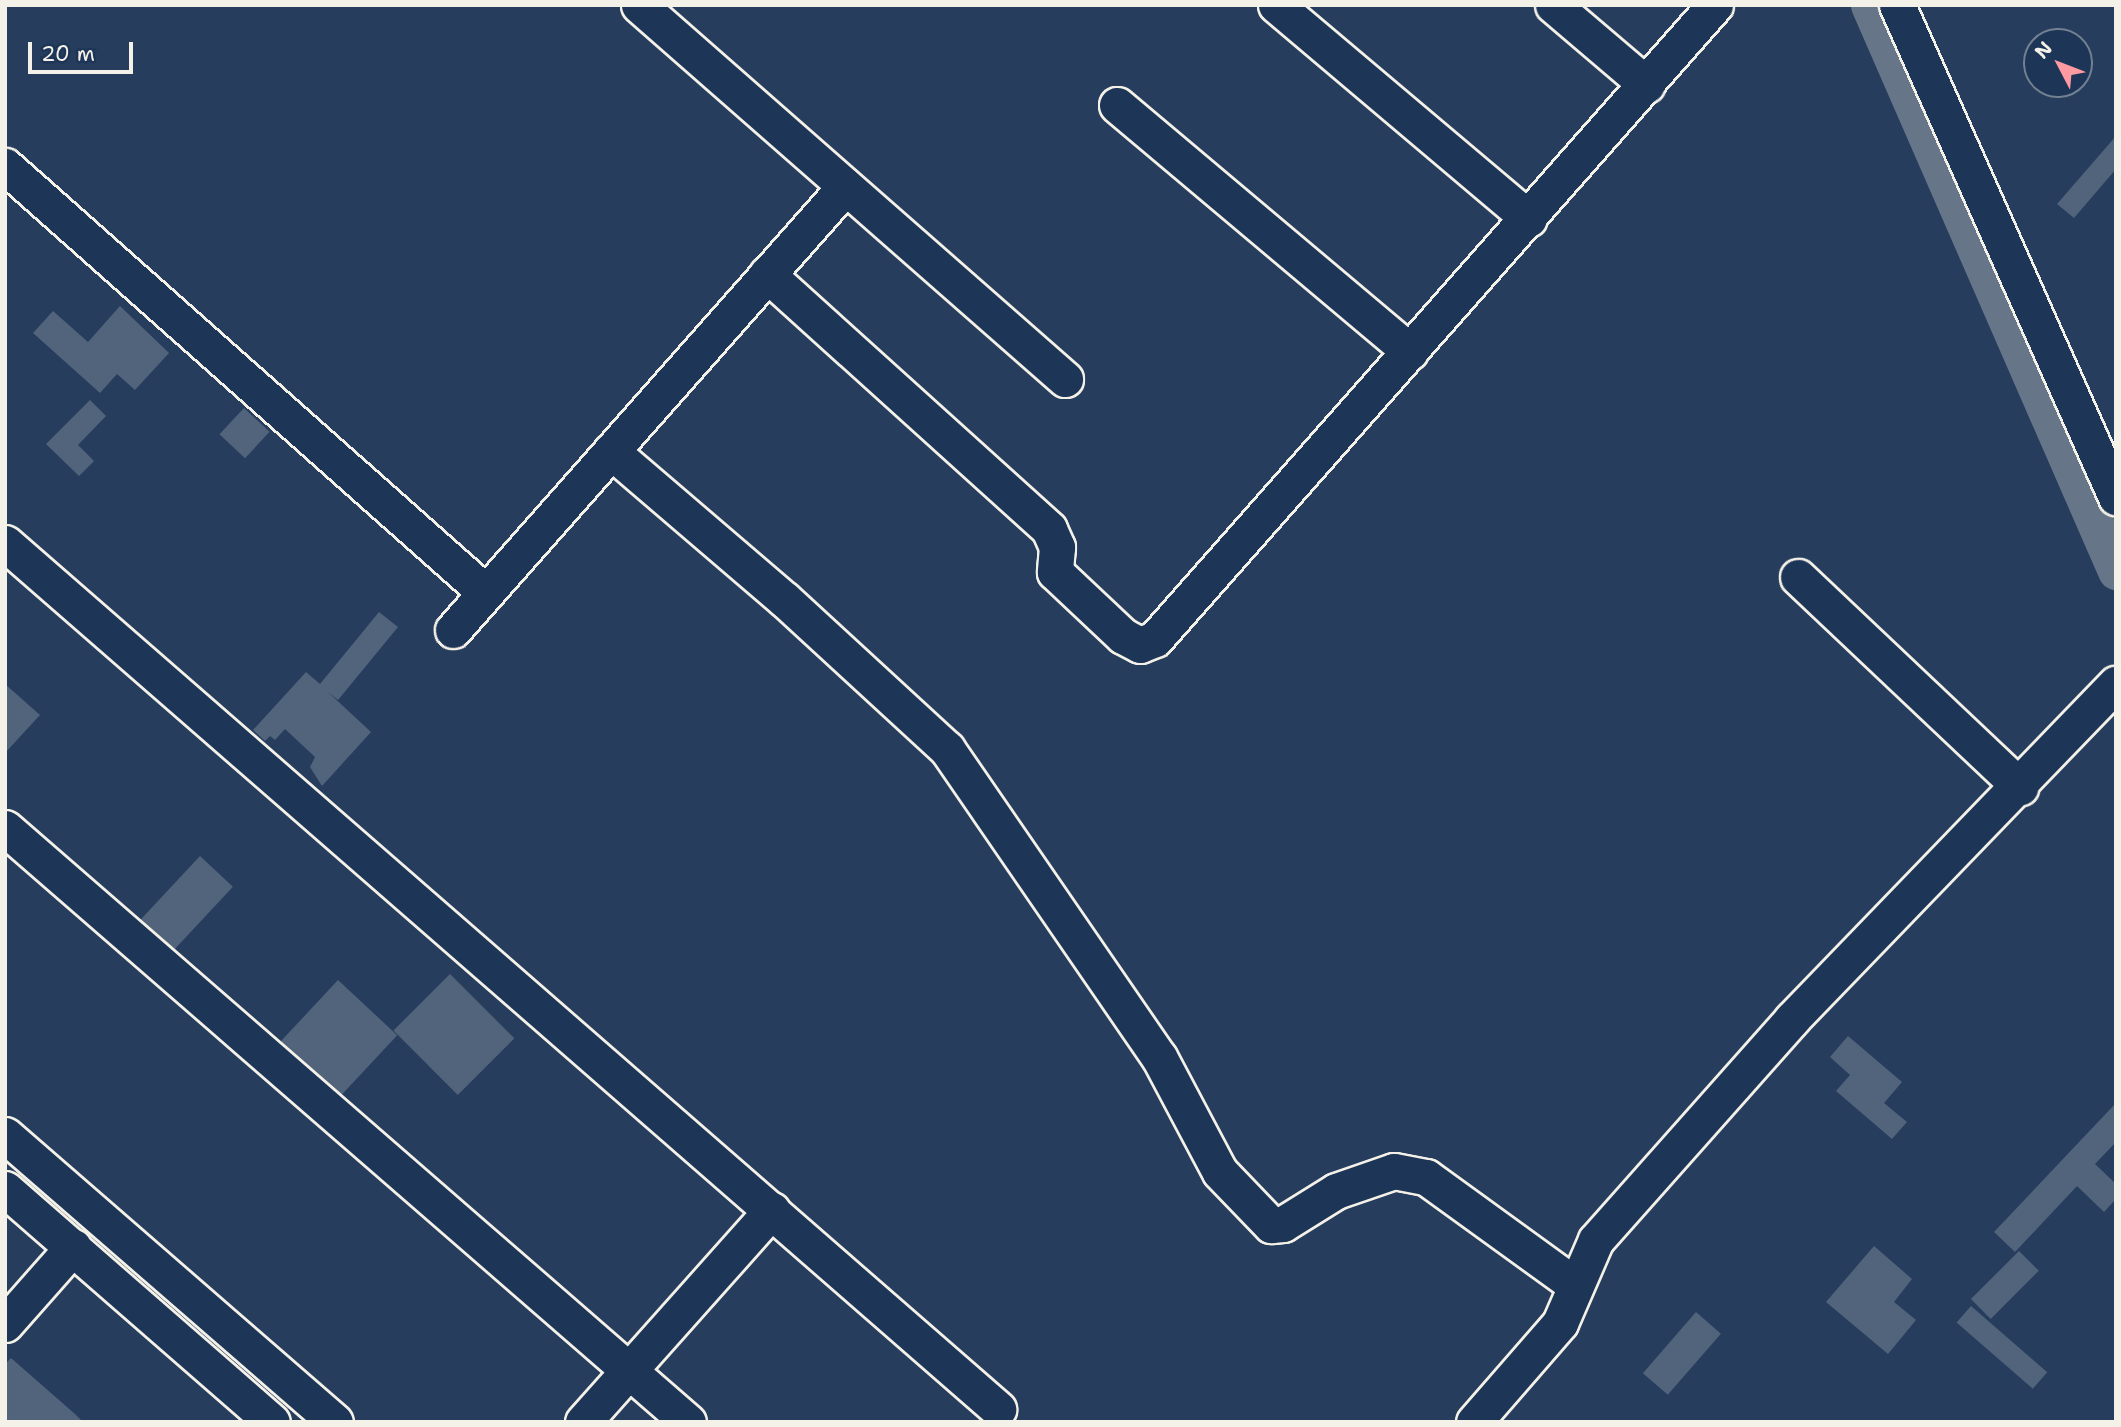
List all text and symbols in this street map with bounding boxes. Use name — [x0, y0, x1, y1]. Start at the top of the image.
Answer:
scale bar — [32, 28, 136, 72]
north arrow — [2023, 28, 2093, 98]
text: N — [2029, 36, 2058, 64]
text: 20 m — [41, 40, 95, 68]

